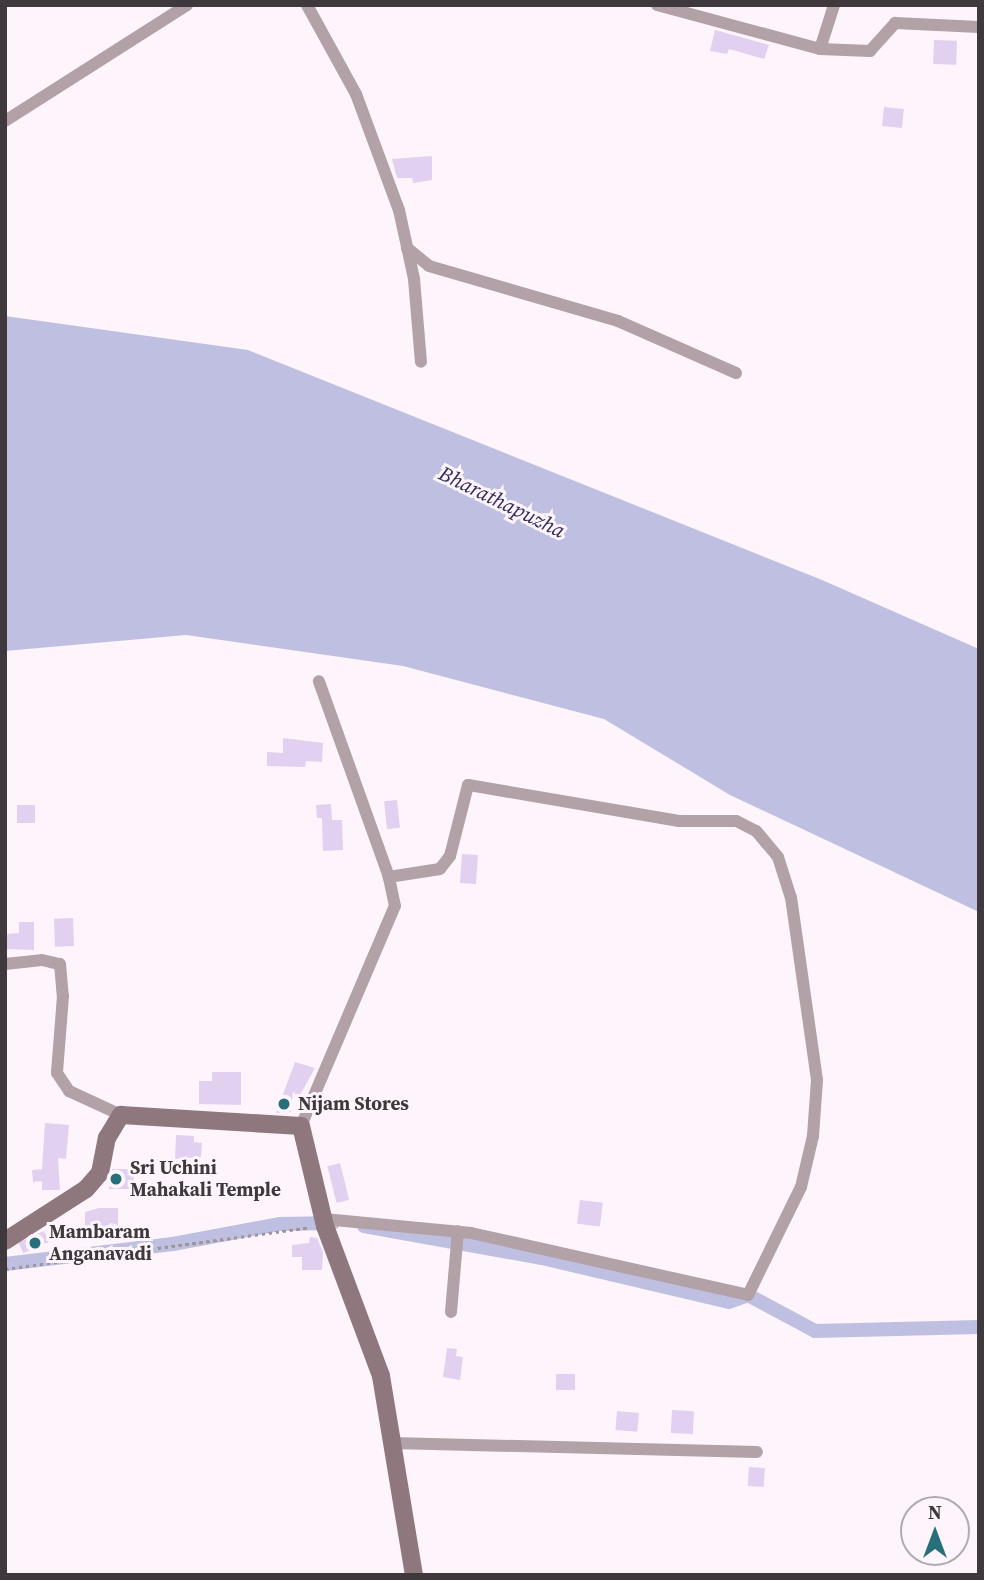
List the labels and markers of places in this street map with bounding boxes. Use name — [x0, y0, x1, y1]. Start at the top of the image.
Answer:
place label: Nijam Stores — [298, 1093, 409, 1115]
marker: Nijam Stores — [276, 1096, 292, 1112]
place label: Sri Uchini Mahakali Temple — [130, 1157, 281, 1201]
marker: Sri Uchini Mahakali Temple — [108, 1171, 124, 1187]
place label: Mambaram Anganavadi — [49, 1221, 152, 1265]
marker: Mambaram Anganavadi — [27, 1235, 43, 1251]

